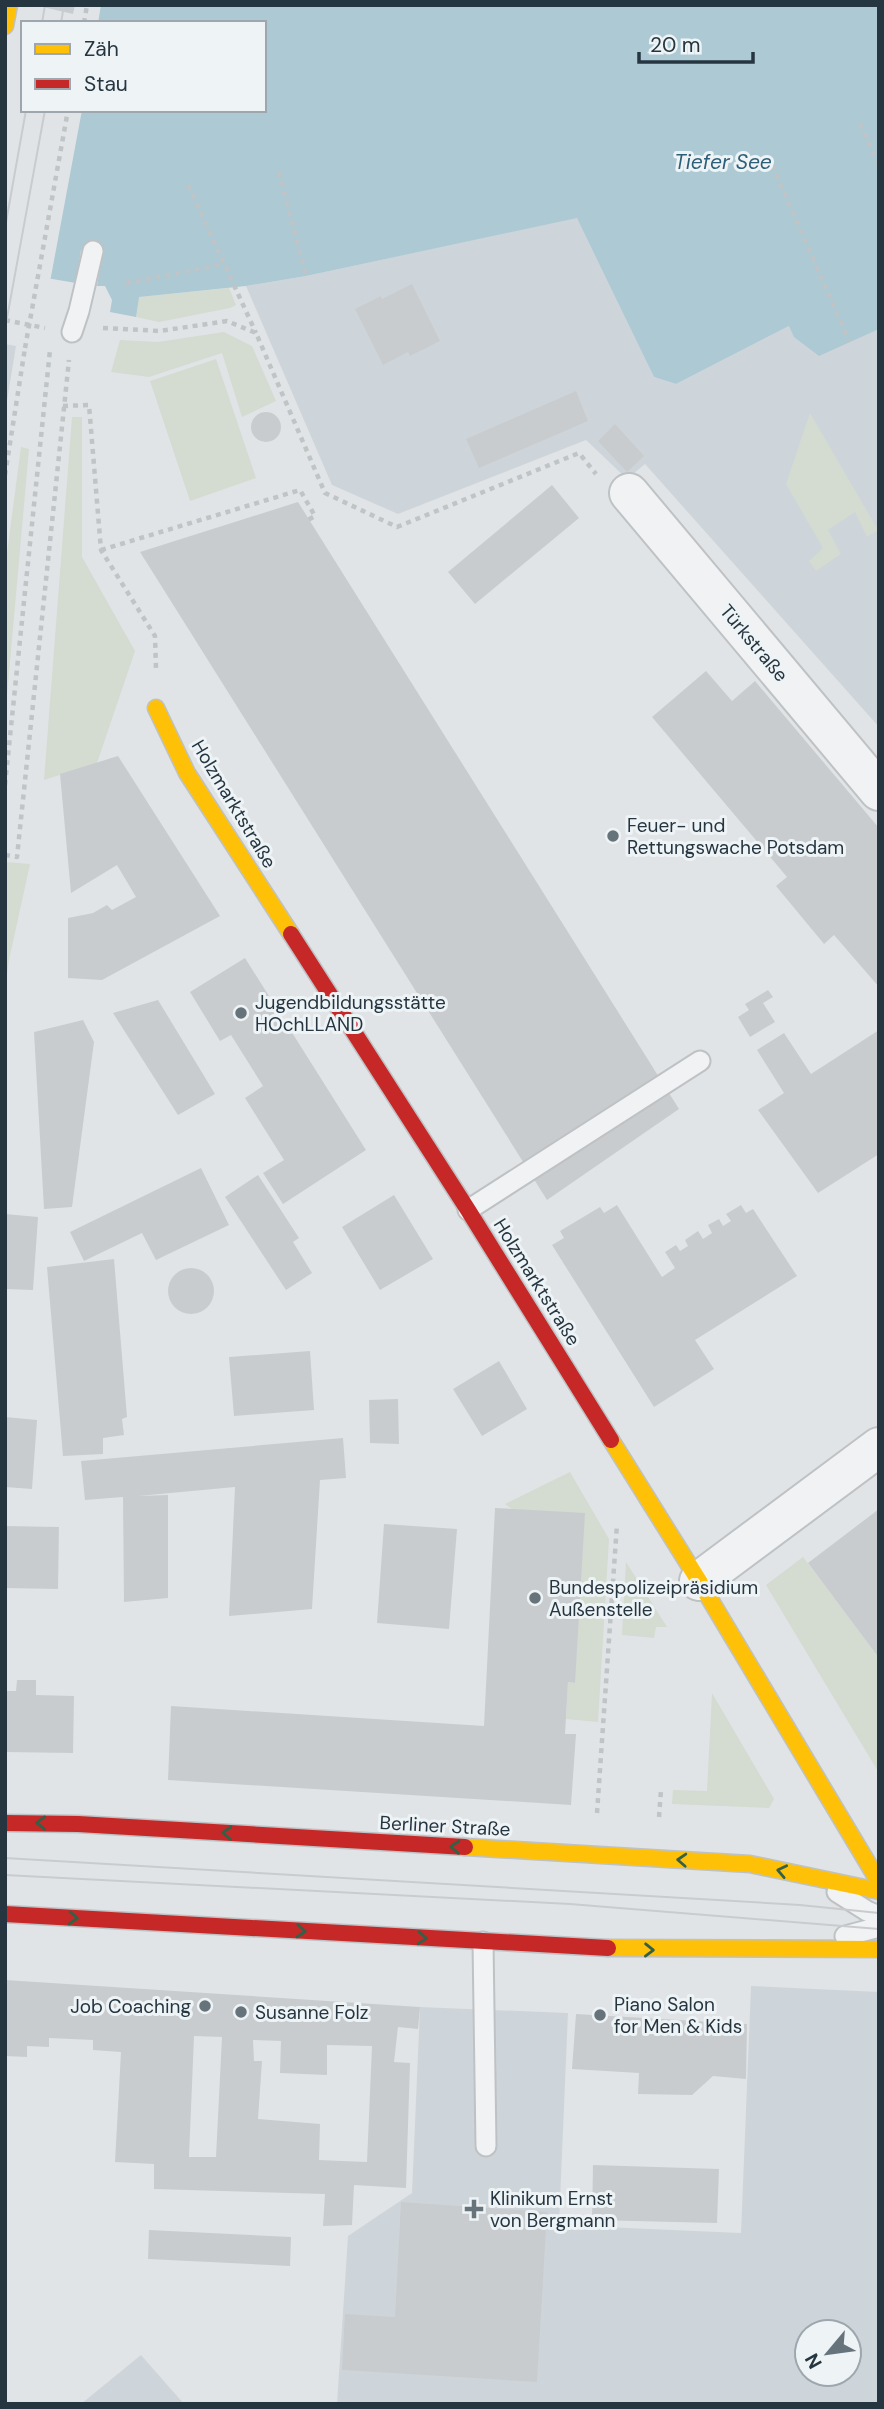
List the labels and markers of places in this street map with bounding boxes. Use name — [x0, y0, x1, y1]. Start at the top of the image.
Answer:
place label: Feuer- und Rettungswache Potsdam — [627, 813, 844, 860]
marker: Feuer- und Rettungswache Potsdam — [605, 828, 621, 844]
place label: Jugendbildungsstätte HOchLLAND — [255, 990, 446, 1037]
marker: Jugendbildungsstätte HOchLLAND — [233, 1005, 249, 1021]
place label: Bundespolizeipräsidium Außenstelle — [549, 1575, 758, 1622]
marker: Bundespolizeipräsidium Außenstelle — [527, 1590, 543, 1606]
place label: Piano Salon for Men & Kids — [614, 1992, 742, 2039]
place label: Job Coaching — [70, 1994, 191, 2019]
marker: Job Coaching — [197, 1998, 213, 2014]
place label: Susanne Folz — [255, 2000, 368, 2025]
marker: Susanne Folz — [233, 2004, 249, 2020]
marker: Piano Salon for Men & Kids — [592, 2007, 608, 2023]
place label: Klinikum Ernst von Bergmann — [490, 2186, 616, 2233]
marker: Klinikum Ernst von Bergmann — [464, 2199, 484, 2219]

